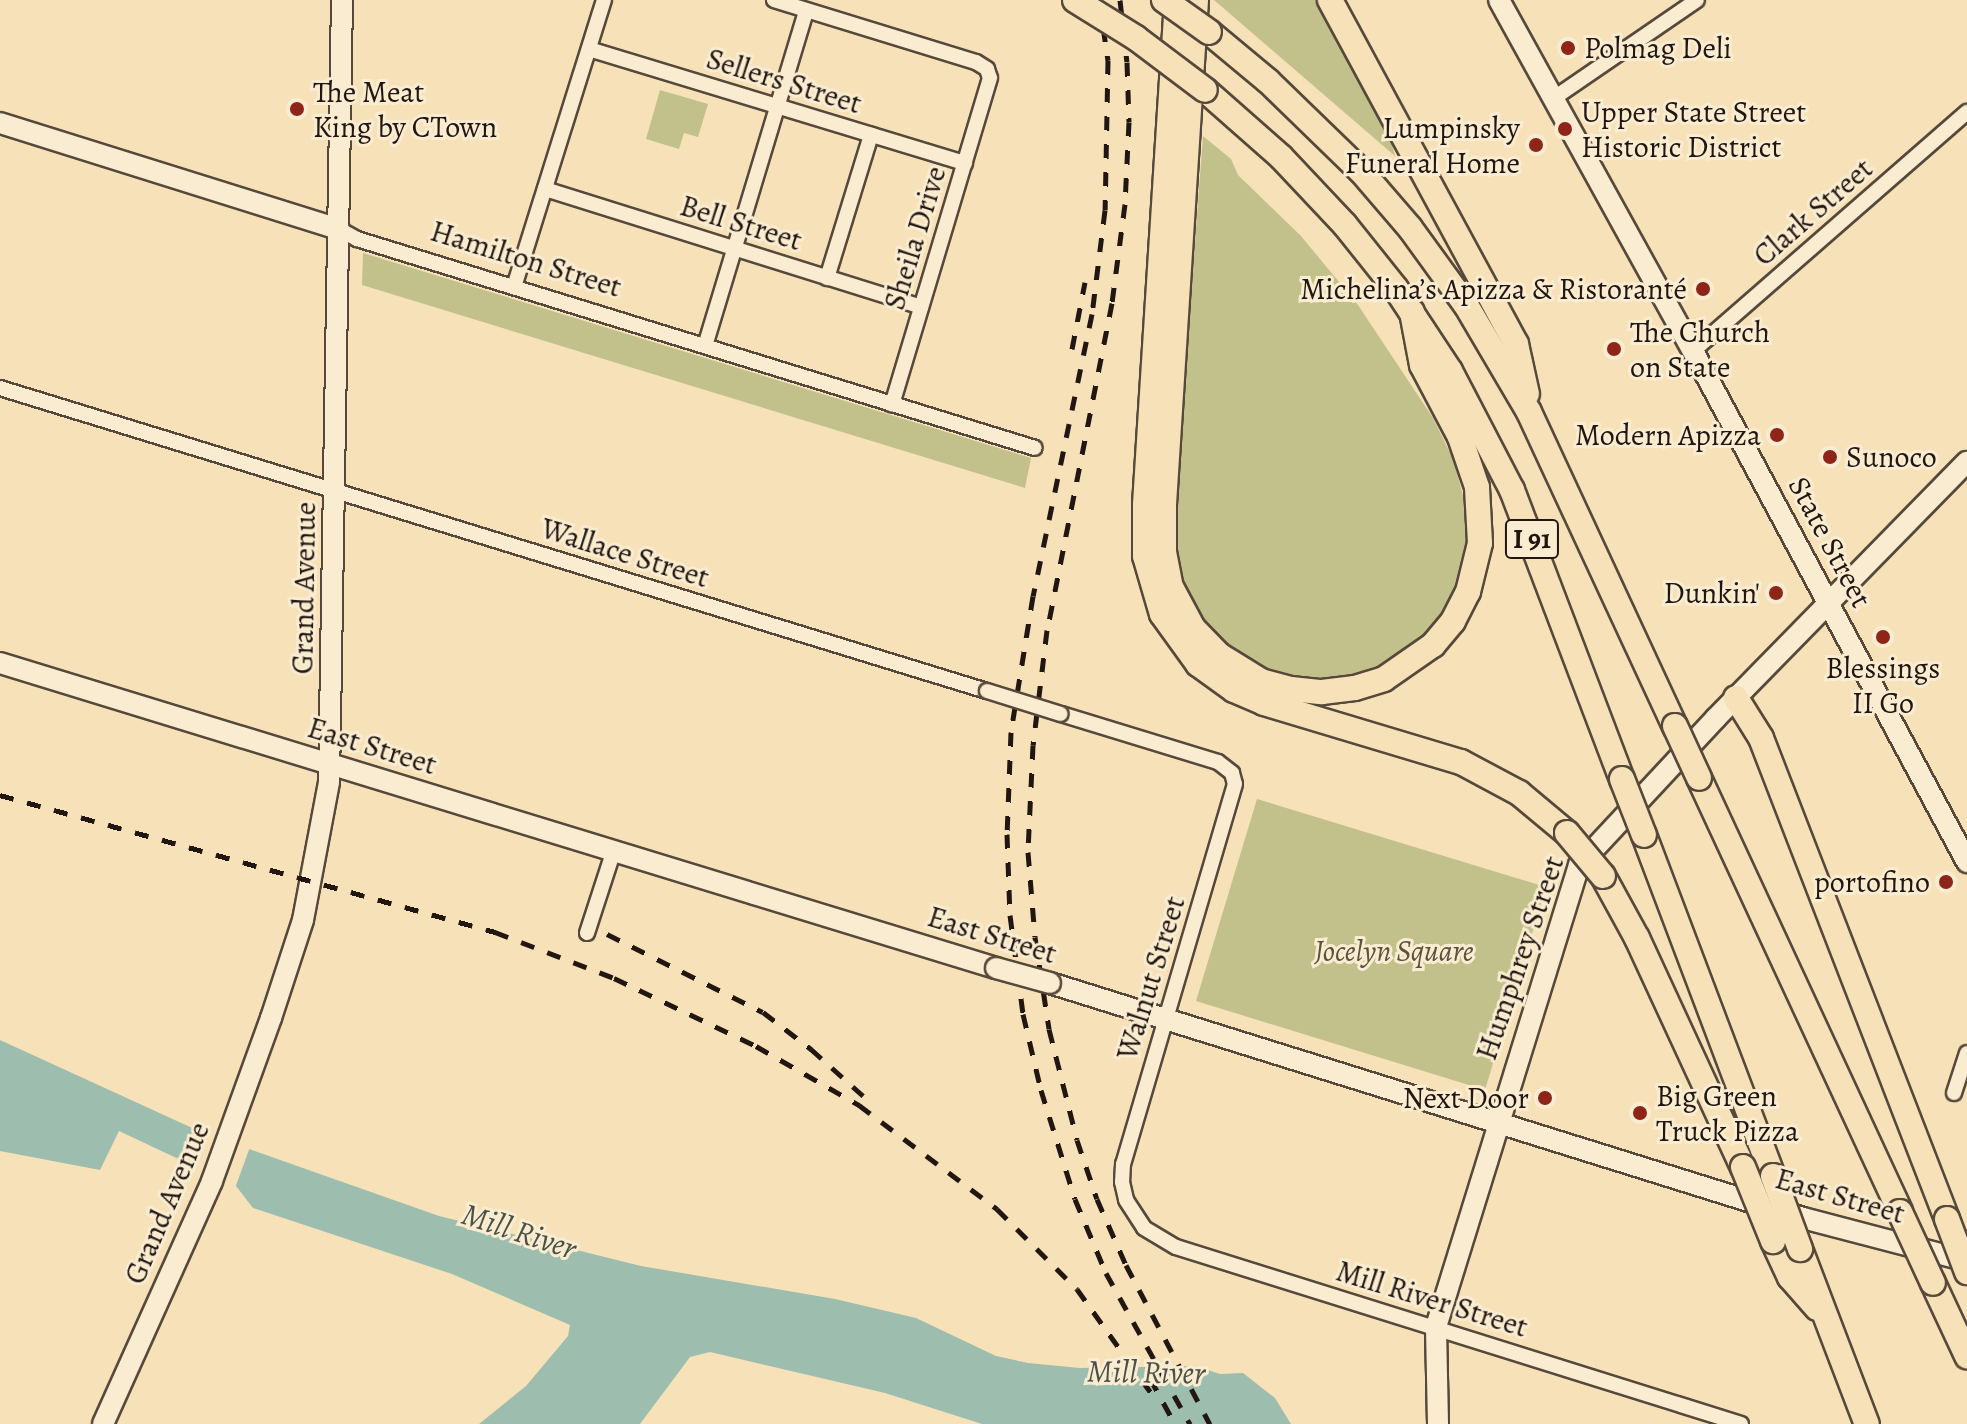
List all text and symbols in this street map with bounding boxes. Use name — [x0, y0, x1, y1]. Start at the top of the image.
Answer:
place label: Polmag Deli — [1584, 30, 1732, 66]
marker: Polmag Deli — [1559, 39, 1577, 57]
street label: Sellers Street — [702, 40, 866, 122]
place label: The Meat King by CTown — [313, 74, 497, 144]
place label: Upper State Street Historic District — [1581, 94, 1806, 164]
marker: The Meat King by CTown — [288, 100, 306, 118]
place label: Lumpinsky Funeral Home — [1345, 110, 1520, 180]
marker: Upper State Street Historic District — [1556, 120, 1574, 138]
marker: Lumpinsky Funeral Home — [1527, 136, 1545, 154]
street label: Clark Street — [1746, 150, 1880, 274]
street label: Sheila Drive — [876, 162, 954, 314]
street label: Bell Street — [676, 187, 806, 259]
street label: Hamilton Street — [426, 213, 626, 305]
place label: Michelina’s Apizza & Ristoranté — [1300, 271, 1687, 307]
marker: Michelina’s Apizza & Ristoranté — [1694, 280, 1712, 298]
place label: The Church on State — [1630, 314, 1770, 384]
marker: The Church on State — [1605, 340, 1623, 358]
place label: Modern Apizza — [1575, 417, 1761, 453]
marker: Modern Apizza — [1768, 426, 1786, 444]
place label: Sunoco — [1846, 439, 1937, 475]
marker: Sunoco — [1821, 448, 1839, 466]
street label: State Street — [1781, 470, 1879, 614]
street label: Grand Avenue — [284, 501, 324, 675]
street label: Wallace Street — [537, 510, 713, 596]
road number: I 91 — [1504, 515, 1560, 563]
place label: Dunkin' — [1664, 575, 1760, 611]
marker: Dunkin' — [1767, 584, 1785, 602]
marker: Blessings II Go — [1874, 628, 1892, 646]
place label: Blessings II Go — [1826, 650, 1940, 720]
street label: East Street — [303, 709, 441, 783]
street label: Humphrey Street — [1468, 851, 1572, 1065]
place label: portofino — [1814, 864, 1930, 900]
marker: portofino — [1937, 873, 1955, 891]
street label: Walnut Street — [1109, 892, 1193, 1064]
street label: East Street — [923, 898, 1061, 972]
park label: Jocelyn Square — [1315, 933, 1473, 969]
place label: Big Green Truck Pizza — [1656, 1078, 1799, 1148]
place label: Next Door — [1403, 1080, 1529, 1116]
marker: Next Door — [1536, 1089, 1554, 1107]
marker: Big Green Truck Pizza — [1631, 1104, 1649, 1122]
street label: Grand Avenue — [117, 1117, 217, 1289]
street label: East Street — [1771, 1160, 1909, 1232]
water label: Mill River — [457, 1195, 581, 1267]
street label: Mill River Street — [1332, 1253, 1532, 1345]
water label: Mill River — [1087, 1352, 1205, 1392]

